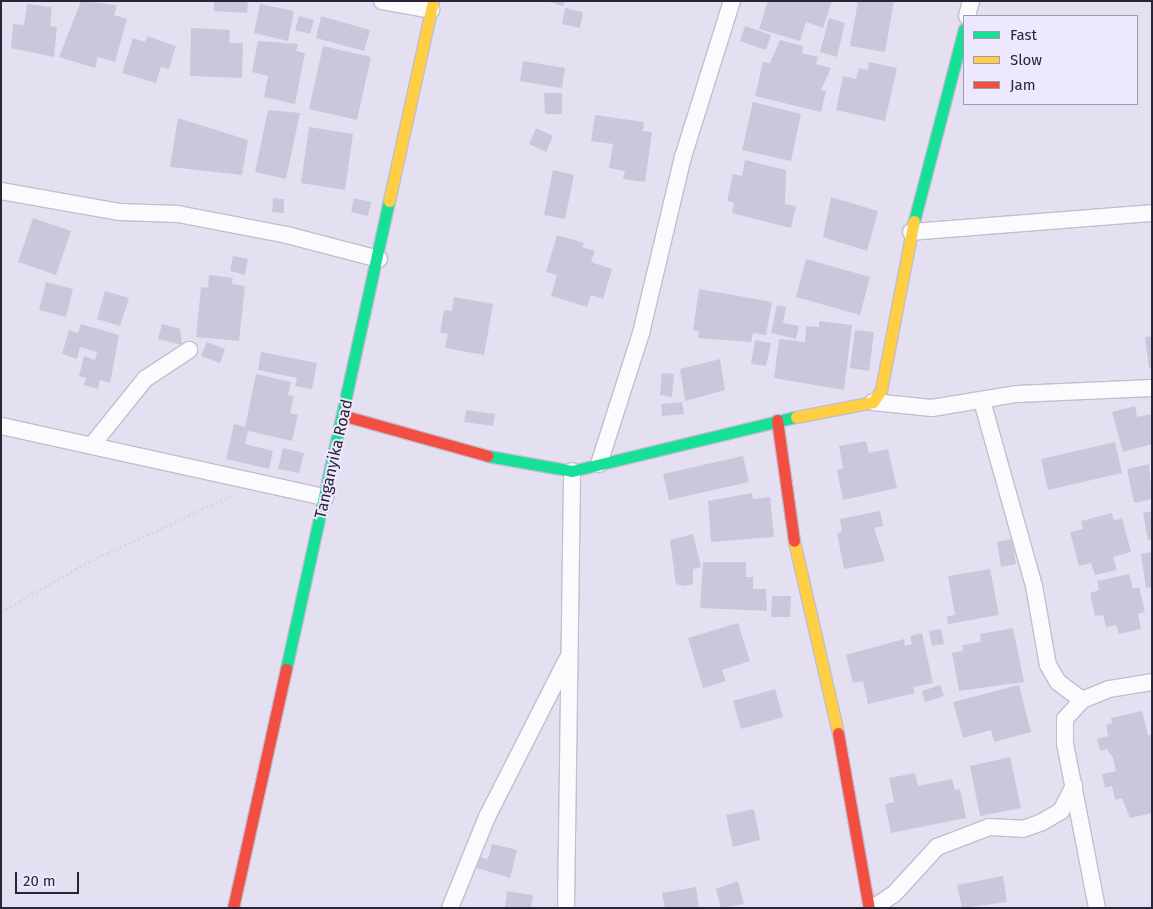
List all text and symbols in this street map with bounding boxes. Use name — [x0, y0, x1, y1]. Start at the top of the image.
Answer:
legend — [963, 15, 1138, 105]
text: Fast — [1010, 26, 1037, 44]
text: Slow — [1010, 51, 1042, 69]
text: Jam — [1010, 76, 1036, 94]
street label: Tanganyika Road — [311, 398, 357, 520]
scale bar — [18, 862, 81, 894]
text: 20 m — [23, 872, 56, 890]

